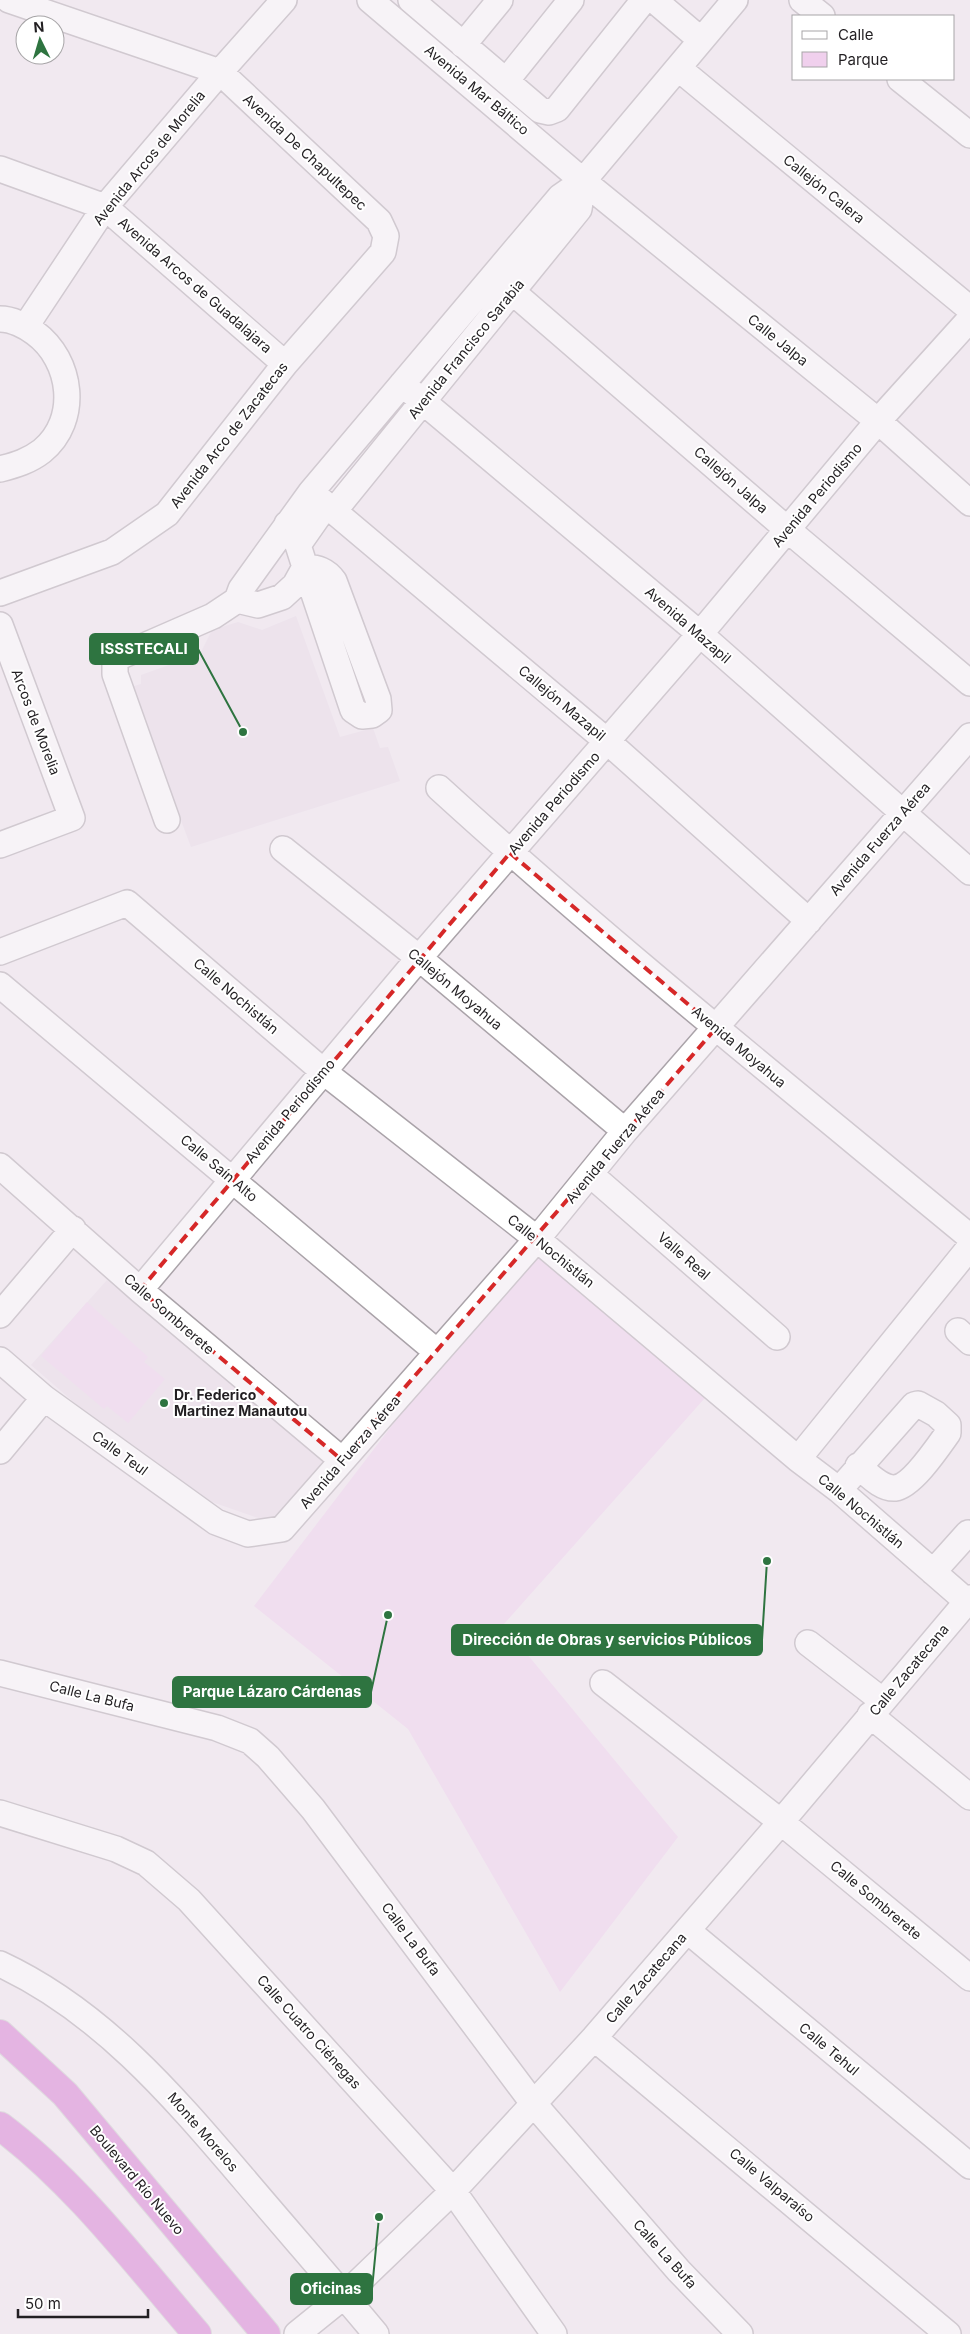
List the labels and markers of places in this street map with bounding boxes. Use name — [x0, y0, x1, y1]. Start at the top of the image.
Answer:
callout: ISSSTECALI — [90, 634, 198, 664]
place label: Dr. Federico Martinez Manautou — [174, 1386, 307, 1419]
marker: Dr. Federico Martinez Manautou — [158, 1397, 170, 1409]
callout: Dirección de Obras y servicios Públicos — [452, 1625, 762, 1655]
callout: Parque Lázaro Cárdenas — [173, 1677, 371, 1707]
callout: Oficinas — [291, 2274, 372, 2304]

